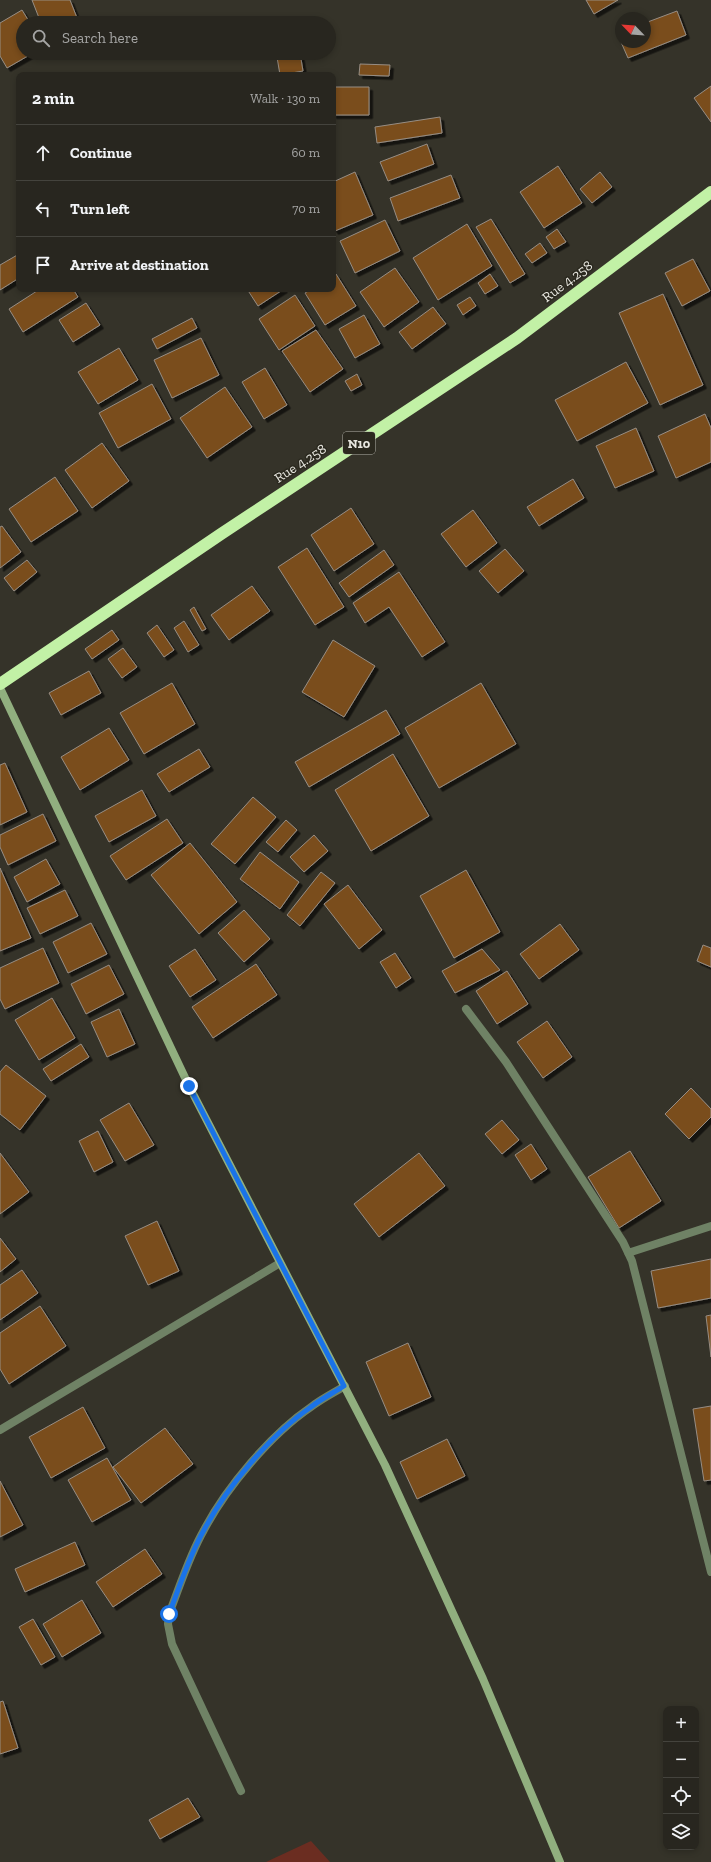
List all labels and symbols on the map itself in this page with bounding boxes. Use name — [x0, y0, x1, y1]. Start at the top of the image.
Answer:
north arrow — [615, 12, 651, 48]
street label: Rue 4.258 — [539, 257, 596, 306]
road number: N10 — [343, 432, 375, 454]
street label: Rue 4.258 — [271, 440, 330, 487]
route end — [180, 1077, 198, 1095]
route start — [160, 1605, 178, 1623]

